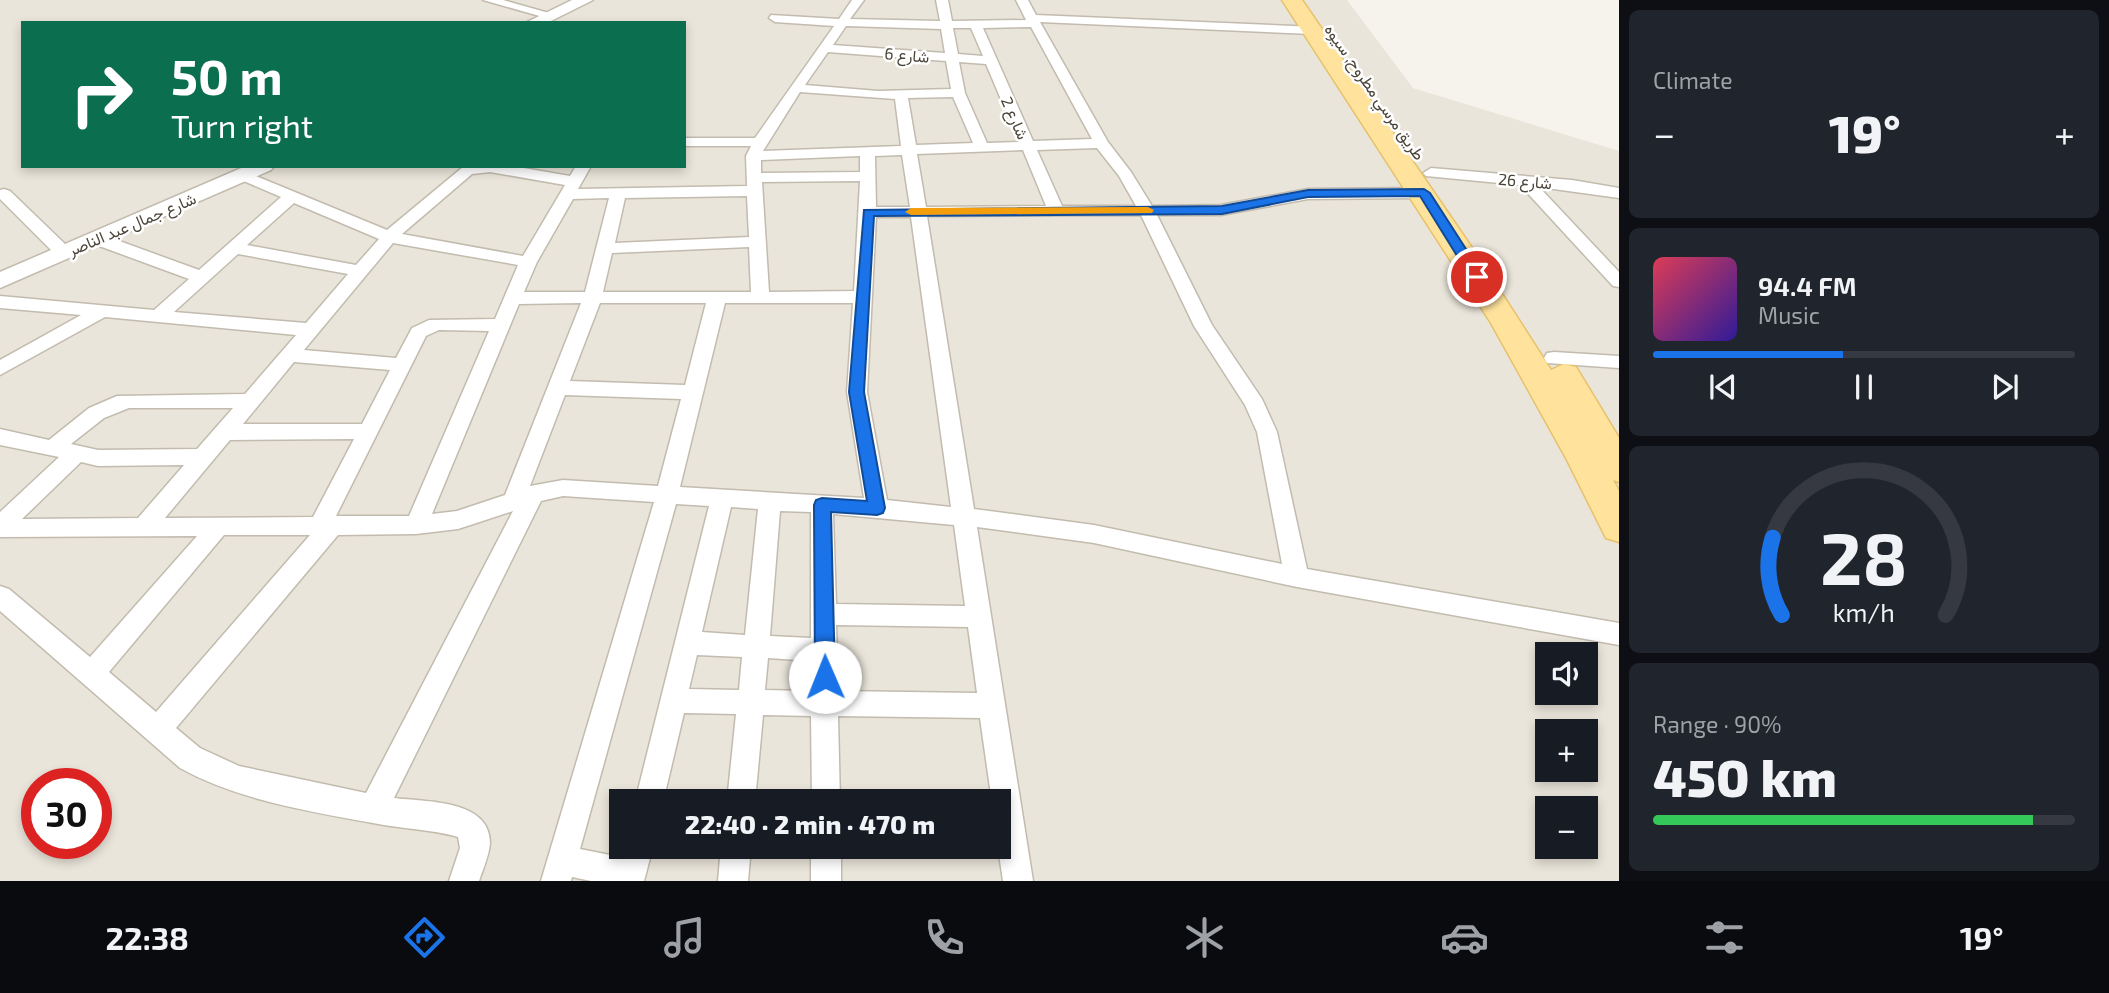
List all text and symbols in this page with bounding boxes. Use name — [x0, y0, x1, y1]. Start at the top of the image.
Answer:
street label: طريق مرسي مطروح, سيوه — [1317, 20, 1430, 166]
street label: شارع 6 — [884, 43, 930, 69]
text: 50 m — [171, 46, 283, 105]
icon: right — [56, 49, 147, 140]
text: Climate — [1653, 66, 1733, 94]
street label: شارع 2 — [995, 93, 1033, 143]
text: 19° — [1829, 101, 1901, 163]
text: Turn right — [171, 106, 313, 144]
text: − — [1653, 110, 1675, 156]
text: + — [2054, 110, 2075, 156]
street label: شارع 26 — [1497, 169, 1553, 195]
street label: شارع جمال عبد الناصر — [64, 188, 200, 262]
pin — [1447, 247, 1507, 307]
icon: arrive — [1458, 258, 1496, 296]
text: 94.4 FM — [1758, 270, 1857, 301]
text: Music — [1758, 301, 1820, 329]
icon: previous — [1704, 368, 1742, 406]
icon: pause — [1845, 368, 1883, 406]
icon: next — [1986, 368, 2024, 406]
text: 28 — [1820, 513, 1908, 601]
text: km/h — [1833, 597, 1895, 627]
position arrow — [788, 640, 862, 714]
map controls — [1535, 642, 1598, 859]
button: sound — [1535, 642, 1598, 705]
text: Range · 90% — [1653, 710, 1782, 738]
button: + — [1535, 719, 1598, 782]
text: 450 km — [1653, 745, 1837, 807]
speed limit sign: 30 — [21, 768, 112, 859]
button: − — [1535, 796, 1598, 859]
text: 22:40 · 2 min · 470 m — [685, 808, 935, 839]
icon: directions — [400, 913, 449, 962]
icon: music — [660, 913, 709, 962]
icon: phone — [920, 913, 969, 962]
icon: climate — [1180, 913, 1229, 962]
icon: car — [1440, 913, 1489, 962]
icon: filters — [1700, 913, 1749, 962]
text: 22:38 — [105, 918, 189, 956]
text: 19° — [1960, 918, 2003, 956]

